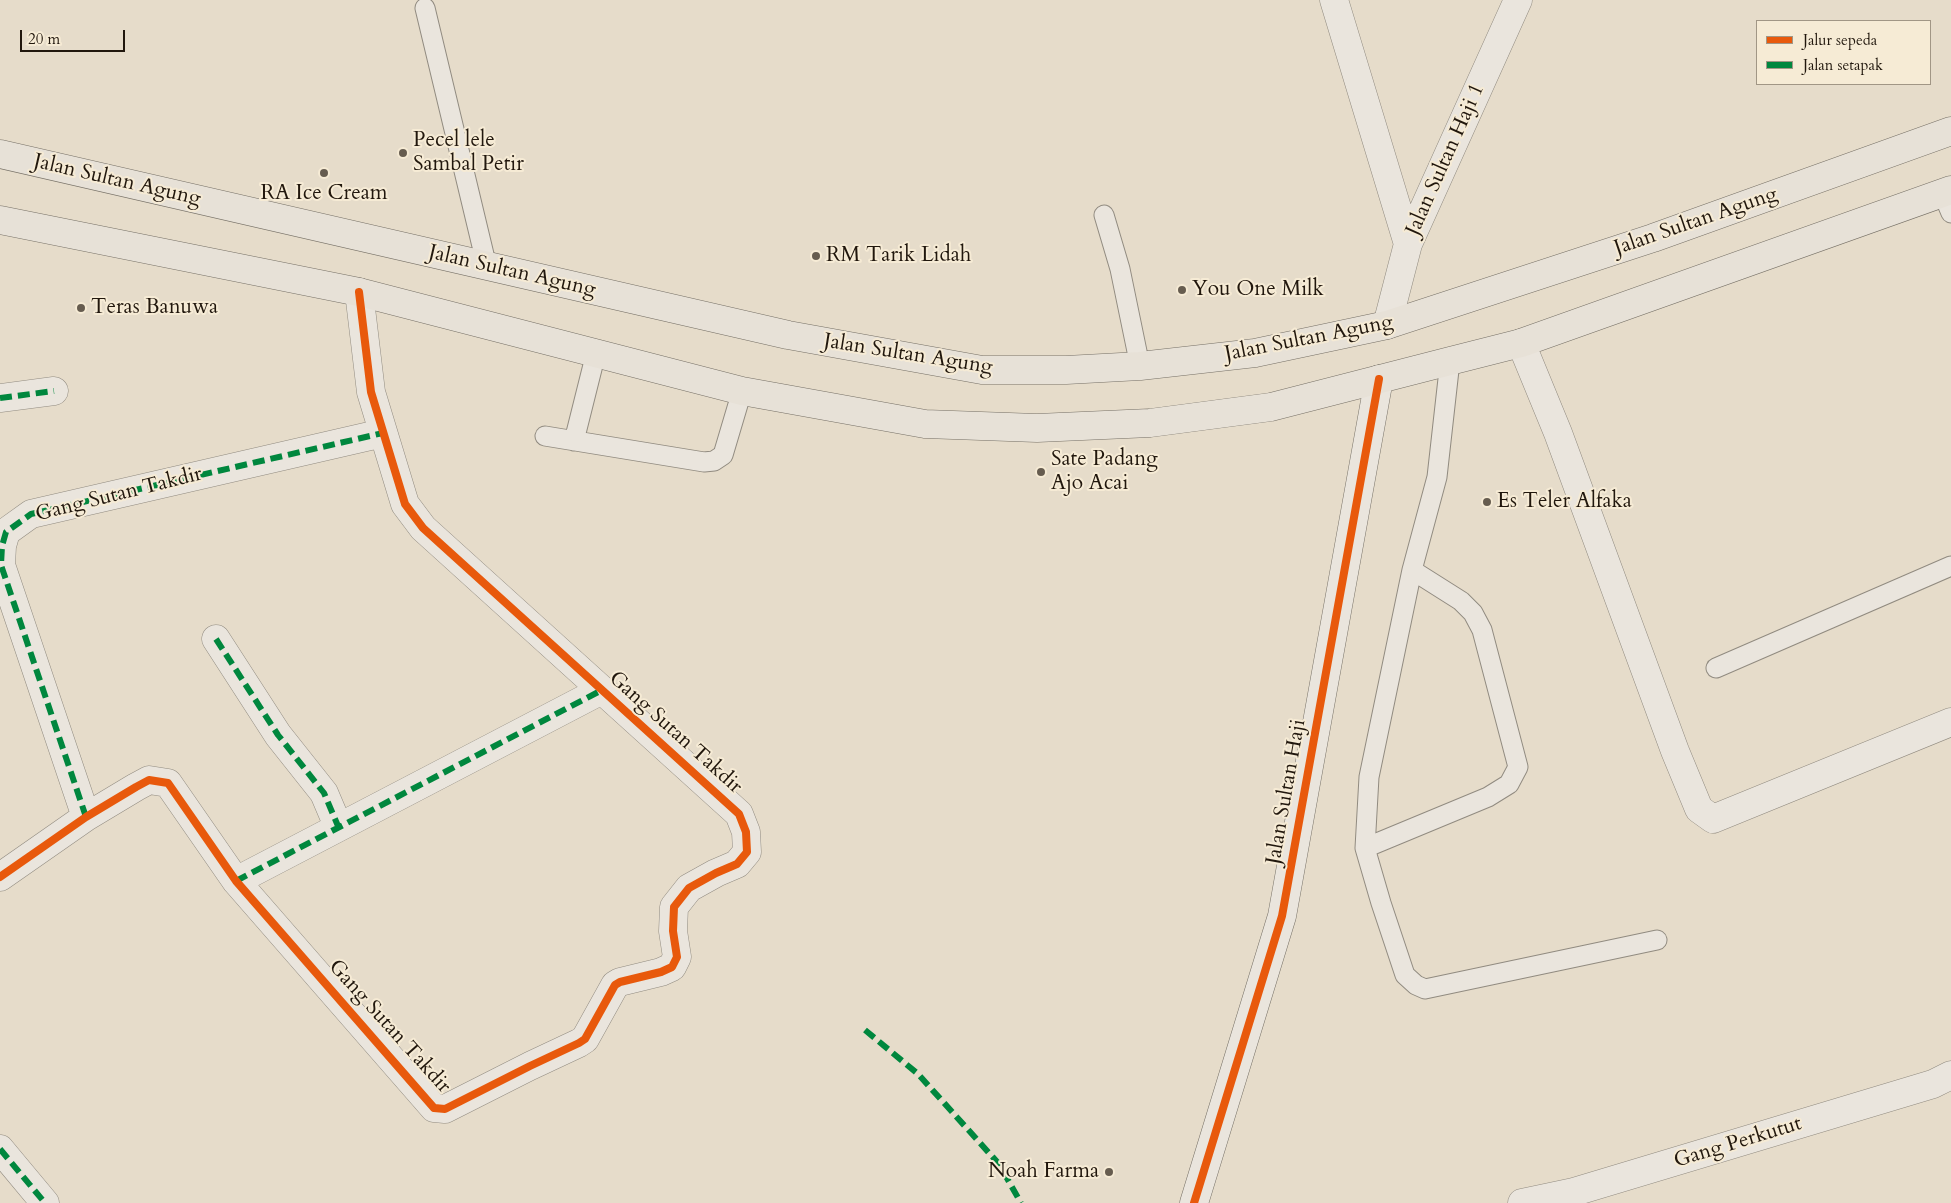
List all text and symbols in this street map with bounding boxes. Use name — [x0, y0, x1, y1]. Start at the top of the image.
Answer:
scale bar — [22, 20, 128, 52]
legend — [1756, 20, 1931, 85]
text: 20 m — [28, 29, 60, 49]
text: Jalur sepeda — [1803, 30, 1877, 50]
text: Jalan setapak — [1803, 55, 1883, 75]
street label: Jalan Sultan Haji 1 — [1401, 80, 1491, 240]
place label: Pecel lele Sambal Petir — [413, 128, 524, 178]
marker: Pecel lele Sambal Petir — [397, 147, 409, 159]
street label: Jalan Sultan Agung — [31, 150, 203, 212]
marker: RA Ice Cream — [318, 167, 330, 179]
place label: RA Ice Cream — [260, 181, 388, 207]
street label: Jalan Sultan Agung — [1611, 182, 1781, 262]
street label: Jalan Sultan Agung — [426, 241, 598, 303]
place label: RM Tarik Lidah — [826, 243, 971, 269]
marker: RM Tarik Lidah — [810, 250, 822, 262]
place label: You One Milk — [1192, 277, 1324, 303]
marker: You One Milk — [1176, 284, 1188, 296]
place label: Teras Banuwa — [91, 295, 218, 321]
marker: Teras Banuwa — [75, 302, 87, 314]
street label: Jalan Sultan Agung — [1223, 310, 1395, 368]
street label: Jalan Sultan Agung — [822, 329, 994, 381]
place label: Sate Padang Ajo Acai — [1051, 447, 1158, 497]
street label: Gang Sutan Takdir — [33, 462, 205, 528]
marker: Sate Padang Ajo Acai — [1035, 466, 1047, 478]
place label: Es Teler Alfaka — [1497, 489, 1632, 515]
marker: Es Teler Alfaka — [1481, 496, 1493, 508]
street label: Gang Sutan Takdir — [603, 666, 747, 800]
street label: Jalan Sultan Haji — [1262, 717, 1312, 867]
street label: Gang Sutan Takdir — [322, 955, 456, 1099]
street label: Gang Perkutut — [1671, 1112, 1805, 1174]
place label: Noah Farma — [988, 1159, 1099, 1185]
marker: Noah Farma — [1103, 1166, 1115, 1178]

